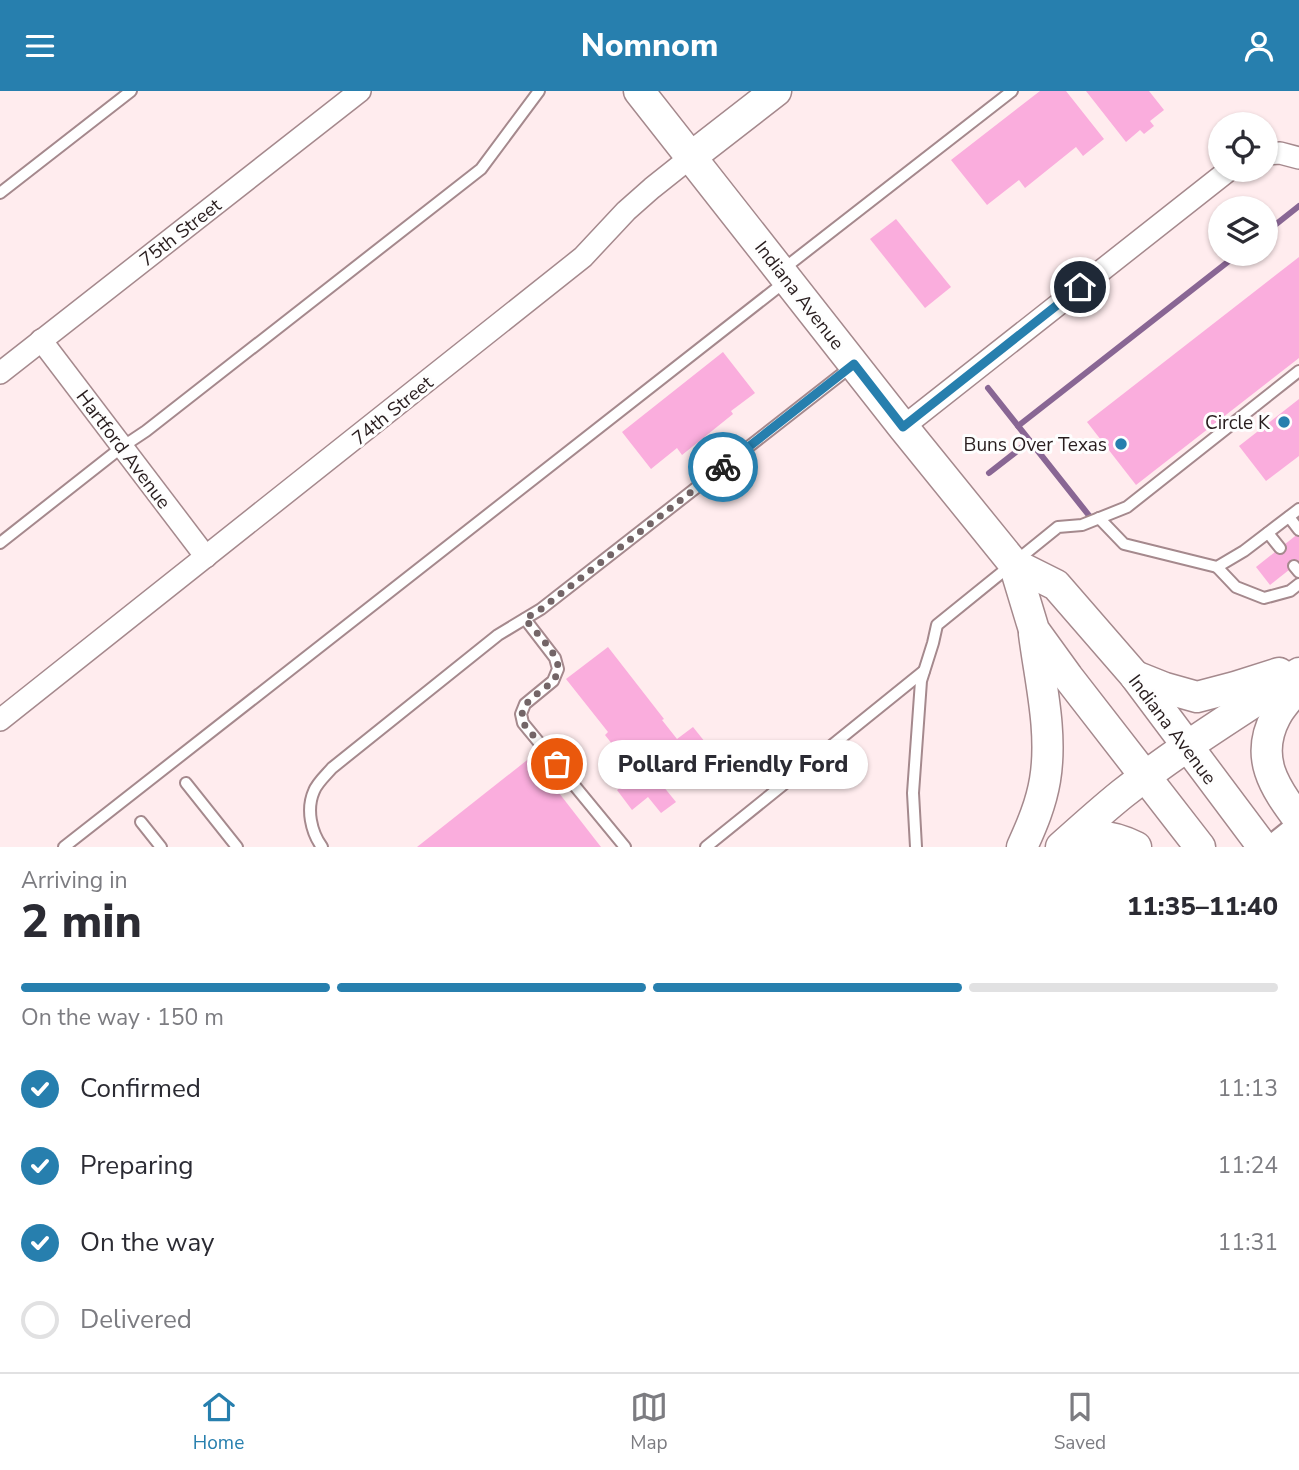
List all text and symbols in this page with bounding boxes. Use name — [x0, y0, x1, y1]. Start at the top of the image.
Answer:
text: Nomnom — [581, 24, 718, 67]
icon: menu — [21, 27, 59, 65]
icon: person — [1240, 27, 1278, 65]
map controls — [1208, 112, 1278, 266]
button: locate — [1208, 112, 1278, 182]
street label: 75th Street — [134, 192, 227, 273]
button: layers — [1208, 196, 1278, 266]
street label: Indiana Avenue — [748, 236, 850, 355]
pin — [1050, 257, 1110, 317]
icon: home — [1061, 268, 1099, 306]
street label: 74th Street — [347, 370, 439, 451]
street label: Hartford Avenue — [70, 385, 176, 514]
place label: Circle K — [1205, 410, 1271, 436]
marker: Circle K — [1276, 414, 1292, 430]
courier — [688, 432, 758, 502]
place label: Buns Over Texas — [964, 432, 1107, 458]
marker: Buns Over Texas — [1113, 436, 1129, 452]
icon: bike — [704, 448, 742, 486]
street label: Indiana Avenue — [1122, 669, 1222, 790]
pin — [527, 734, 587, 794]
callout: Pollard Friendly Ford — [599, 739, 868, 789]
icon: bag — [538, 745, 576, 783]
text: Pollard Friendly Ford — [618, 749, 848, 780]
text: Arriving in — [21, 865, 128, 896]
text: 11:35–11:40 — [1127, 889, 1278, 924]
text: 2 min — [21, 890, 142, 953]
text: On the way · 150 m — [21, 1002, 224, 1033]
icon: check — [21, 1070, 59, 1108]
text: Confirmed — [80, 1071, 201, 1106]
text: 11:13 — [1218, 1073, 1278, 1104]
icon: check — [21, 1147, 59, 1185]
text: Preparing — [80, 1148, 193, 1183]
text: 11:24 — [1218, 1150, 1278, 1181]
icon: check — [21, 1224, 59, 1262]
text: On the way — [80, 1225, 214, 1260]
text: 11:31 — [1218, 1227, 1278, 1258]
text: Delivered — [80, 1302, 192, 1337]
tab: Home — [193, 1388, 244, 1456]
tab: Map — [630, 1388, 668, 1456]
tab: Saved — [1054, 1388, 1106, 1456]

